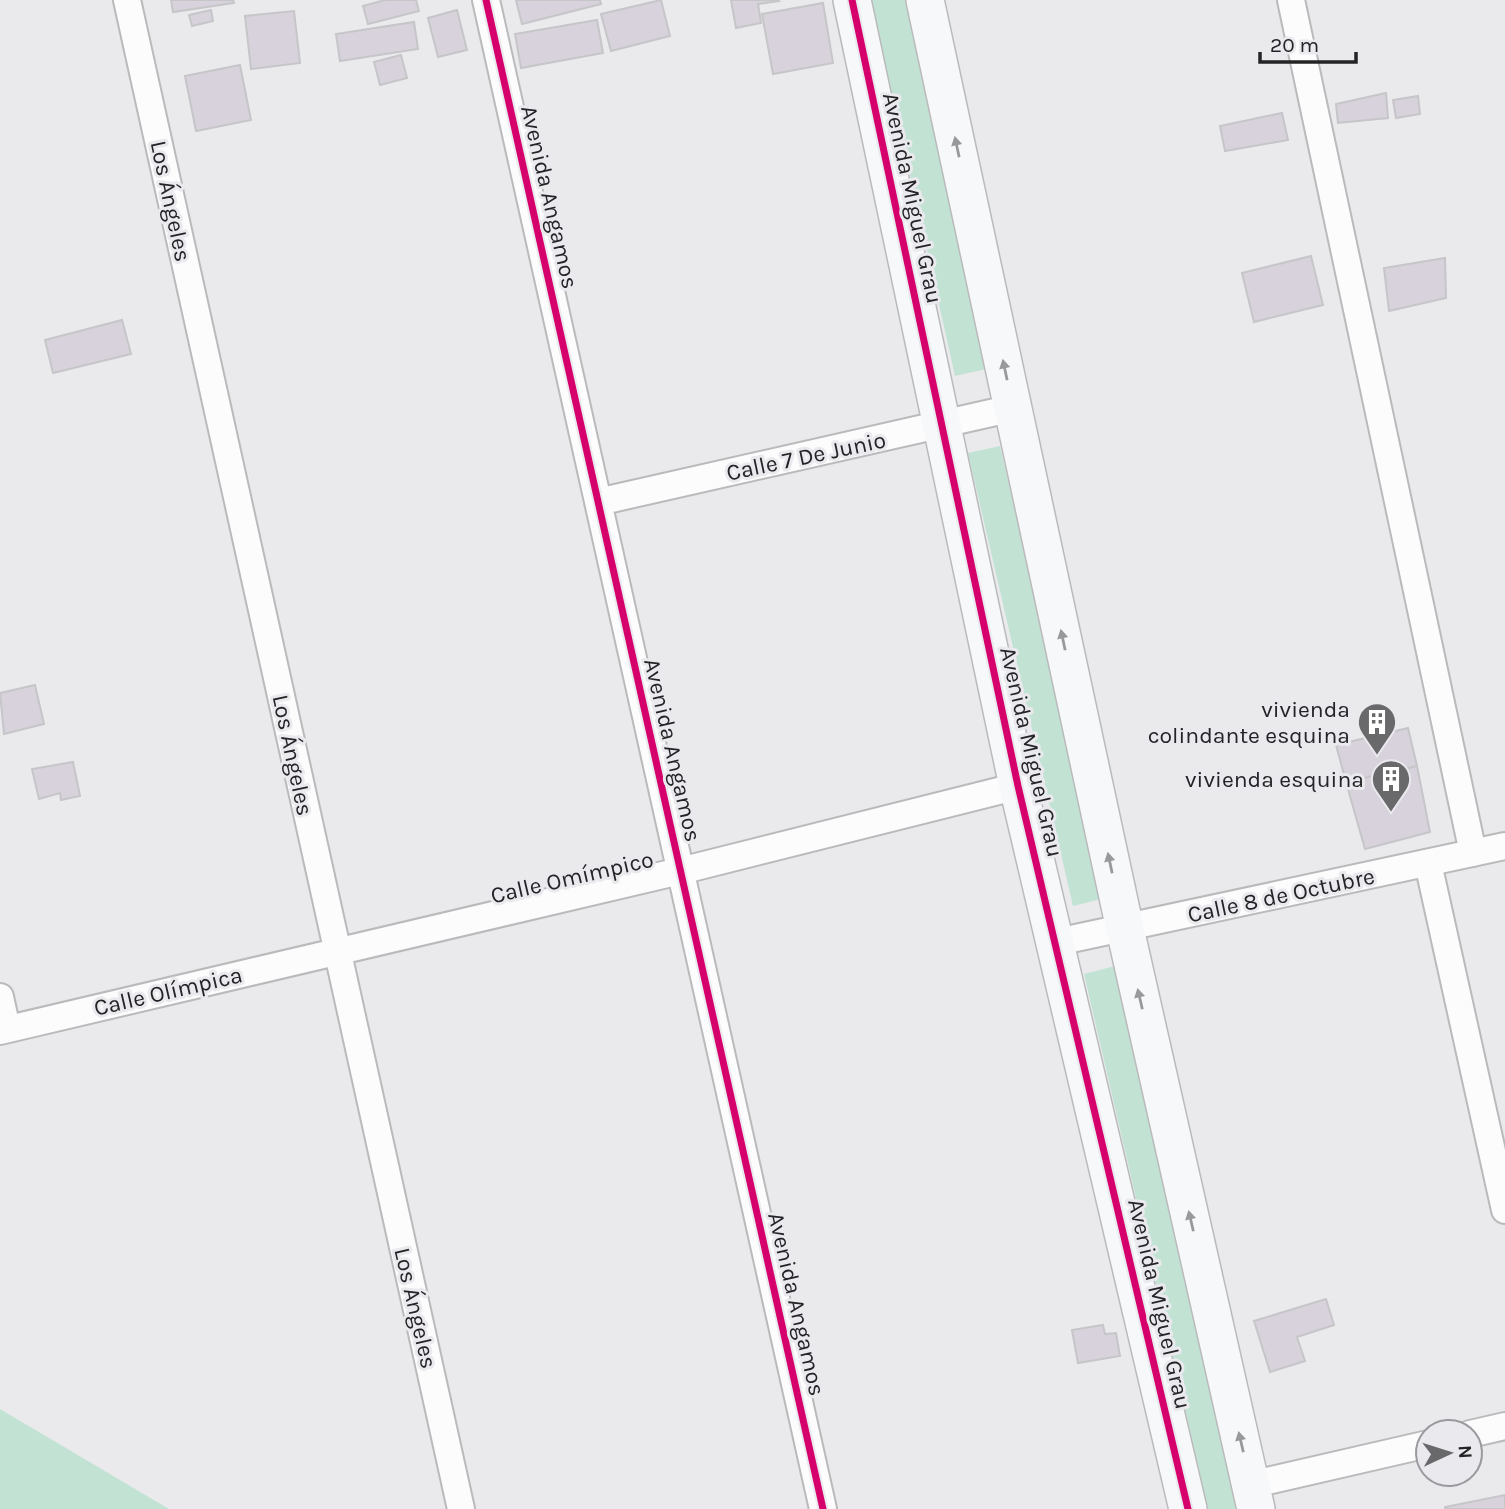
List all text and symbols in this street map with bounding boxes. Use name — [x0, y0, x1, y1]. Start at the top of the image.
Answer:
scale bar — [1260, 21, 1356, 65]
text: 20 m — [1270, 33, 1319, 57]
street label: Avenida Miguel Grau — [877, 90, 948, 306]
street label: Avenida Angamos — [515, 103, 584, 291]
one-way arrow — [951, 136, 962, 158]
street label: Los Ángeles — [145, 138, 197, 264]
one-way arrow — [999, 359, 1010, 381]
street label: Calle 7 De Junio — [724, 426, 888, 487]
one-way arrow — [1057, 629, 1068, 651]
street label: Avenida Miguel Grau — [994, 644, 1069, 860]
street label: Avenida Angamos — [638, 656, 707, 844]
street label: Los Ángeles — [267, 692, 319, 818]
place label: vivienda colindante esquina — [1148, 696, 1350, 749]
building icon: vivienda colindante esquina — [1356, 701, 1398, 756]
building icon: vivienda esquina — [1370, 758, 1412, 813]
place label: vivienda esquina — [1185, 766, 1364, 793]
street label: Calle Omímpico — [488, 846, 656, 909]
one-way arrow — [1105, 852, 1116, 874]
street label: Calle 8 de Octubre — [1185, 862, 1377, 928]
street label: Calle Olímpica — [91, 961, 245, 1022]
one-way arrow — [1135, 988, 1146, 1010]
street label: Avenida Miguel Grau — [1122, 1196, 1197, 1412]
one-way arrow — [1185, 1209, 1196, 1231]
street label: Avenida Angamos — [762, 1210, 831, 1398]
street label: Los Ángeles — [389, 1245, 443, 1371]
north arrow — [1414, 1418, 1484, 1488]
one-way arrow — [1235, 1431, 1246, 1453]
text: N — [1454, 1444, 1476, 1459]

